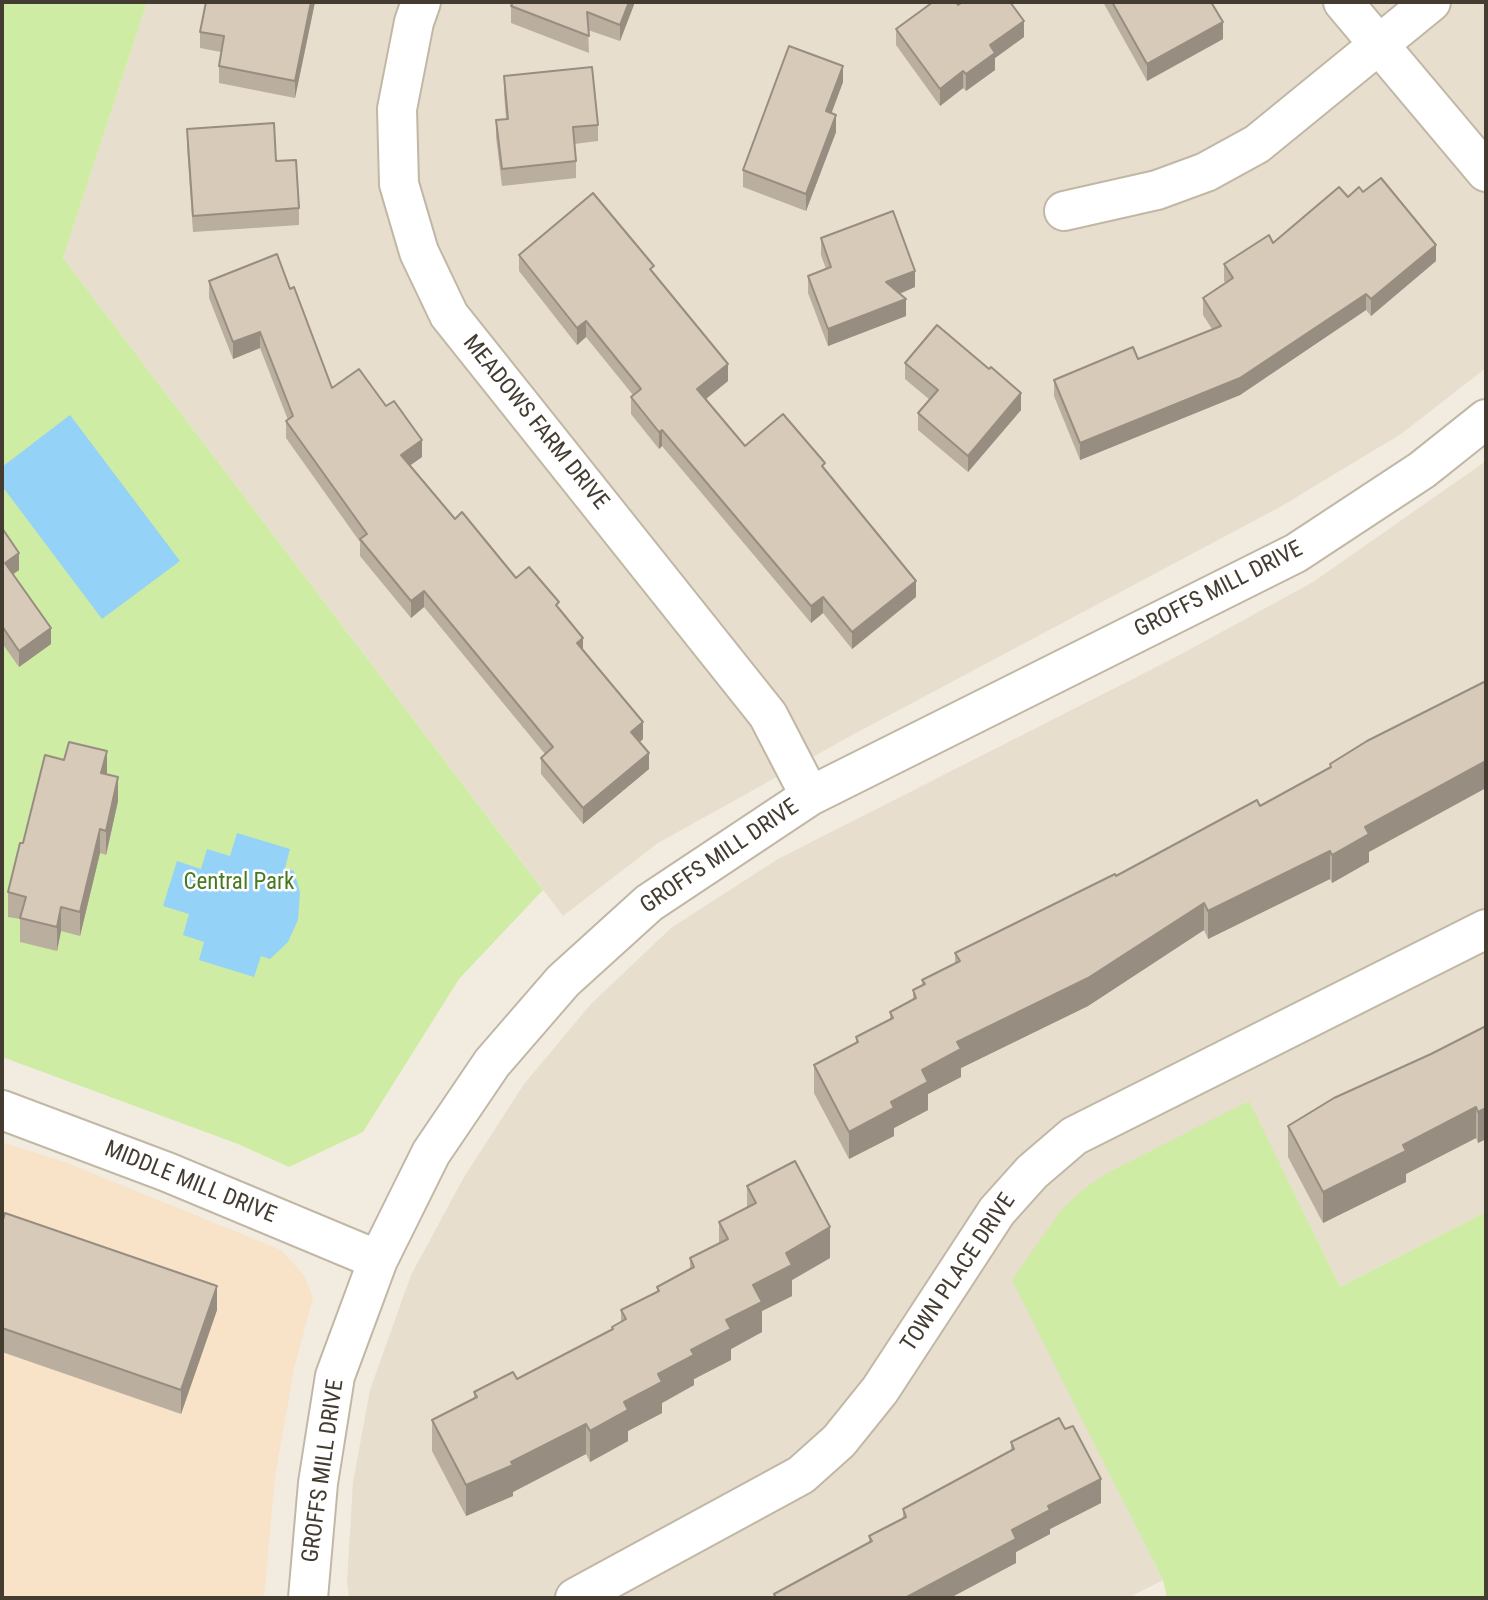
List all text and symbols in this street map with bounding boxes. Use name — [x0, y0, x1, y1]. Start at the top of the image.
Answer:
street label: MEADOWS FARM DRIVE — [456, 330, 614, 516]
street label: GROFFS MILL DRIVE — [1130, 536, 1308, 644]
street label: GROFFS MILL DRIVE — [636, 794, 804, 920]
park label: Central Park — [184, 869, 294, 897]
street label: MIDDLE MILL DRIVE — [100, 1136, 280, 1230]
street label: TOWN PLACE DRIVE — [896, 1189, 1022, 1357]
street label: GROFFS MILL DRIVE — [297, 1378, 351, 1564]

